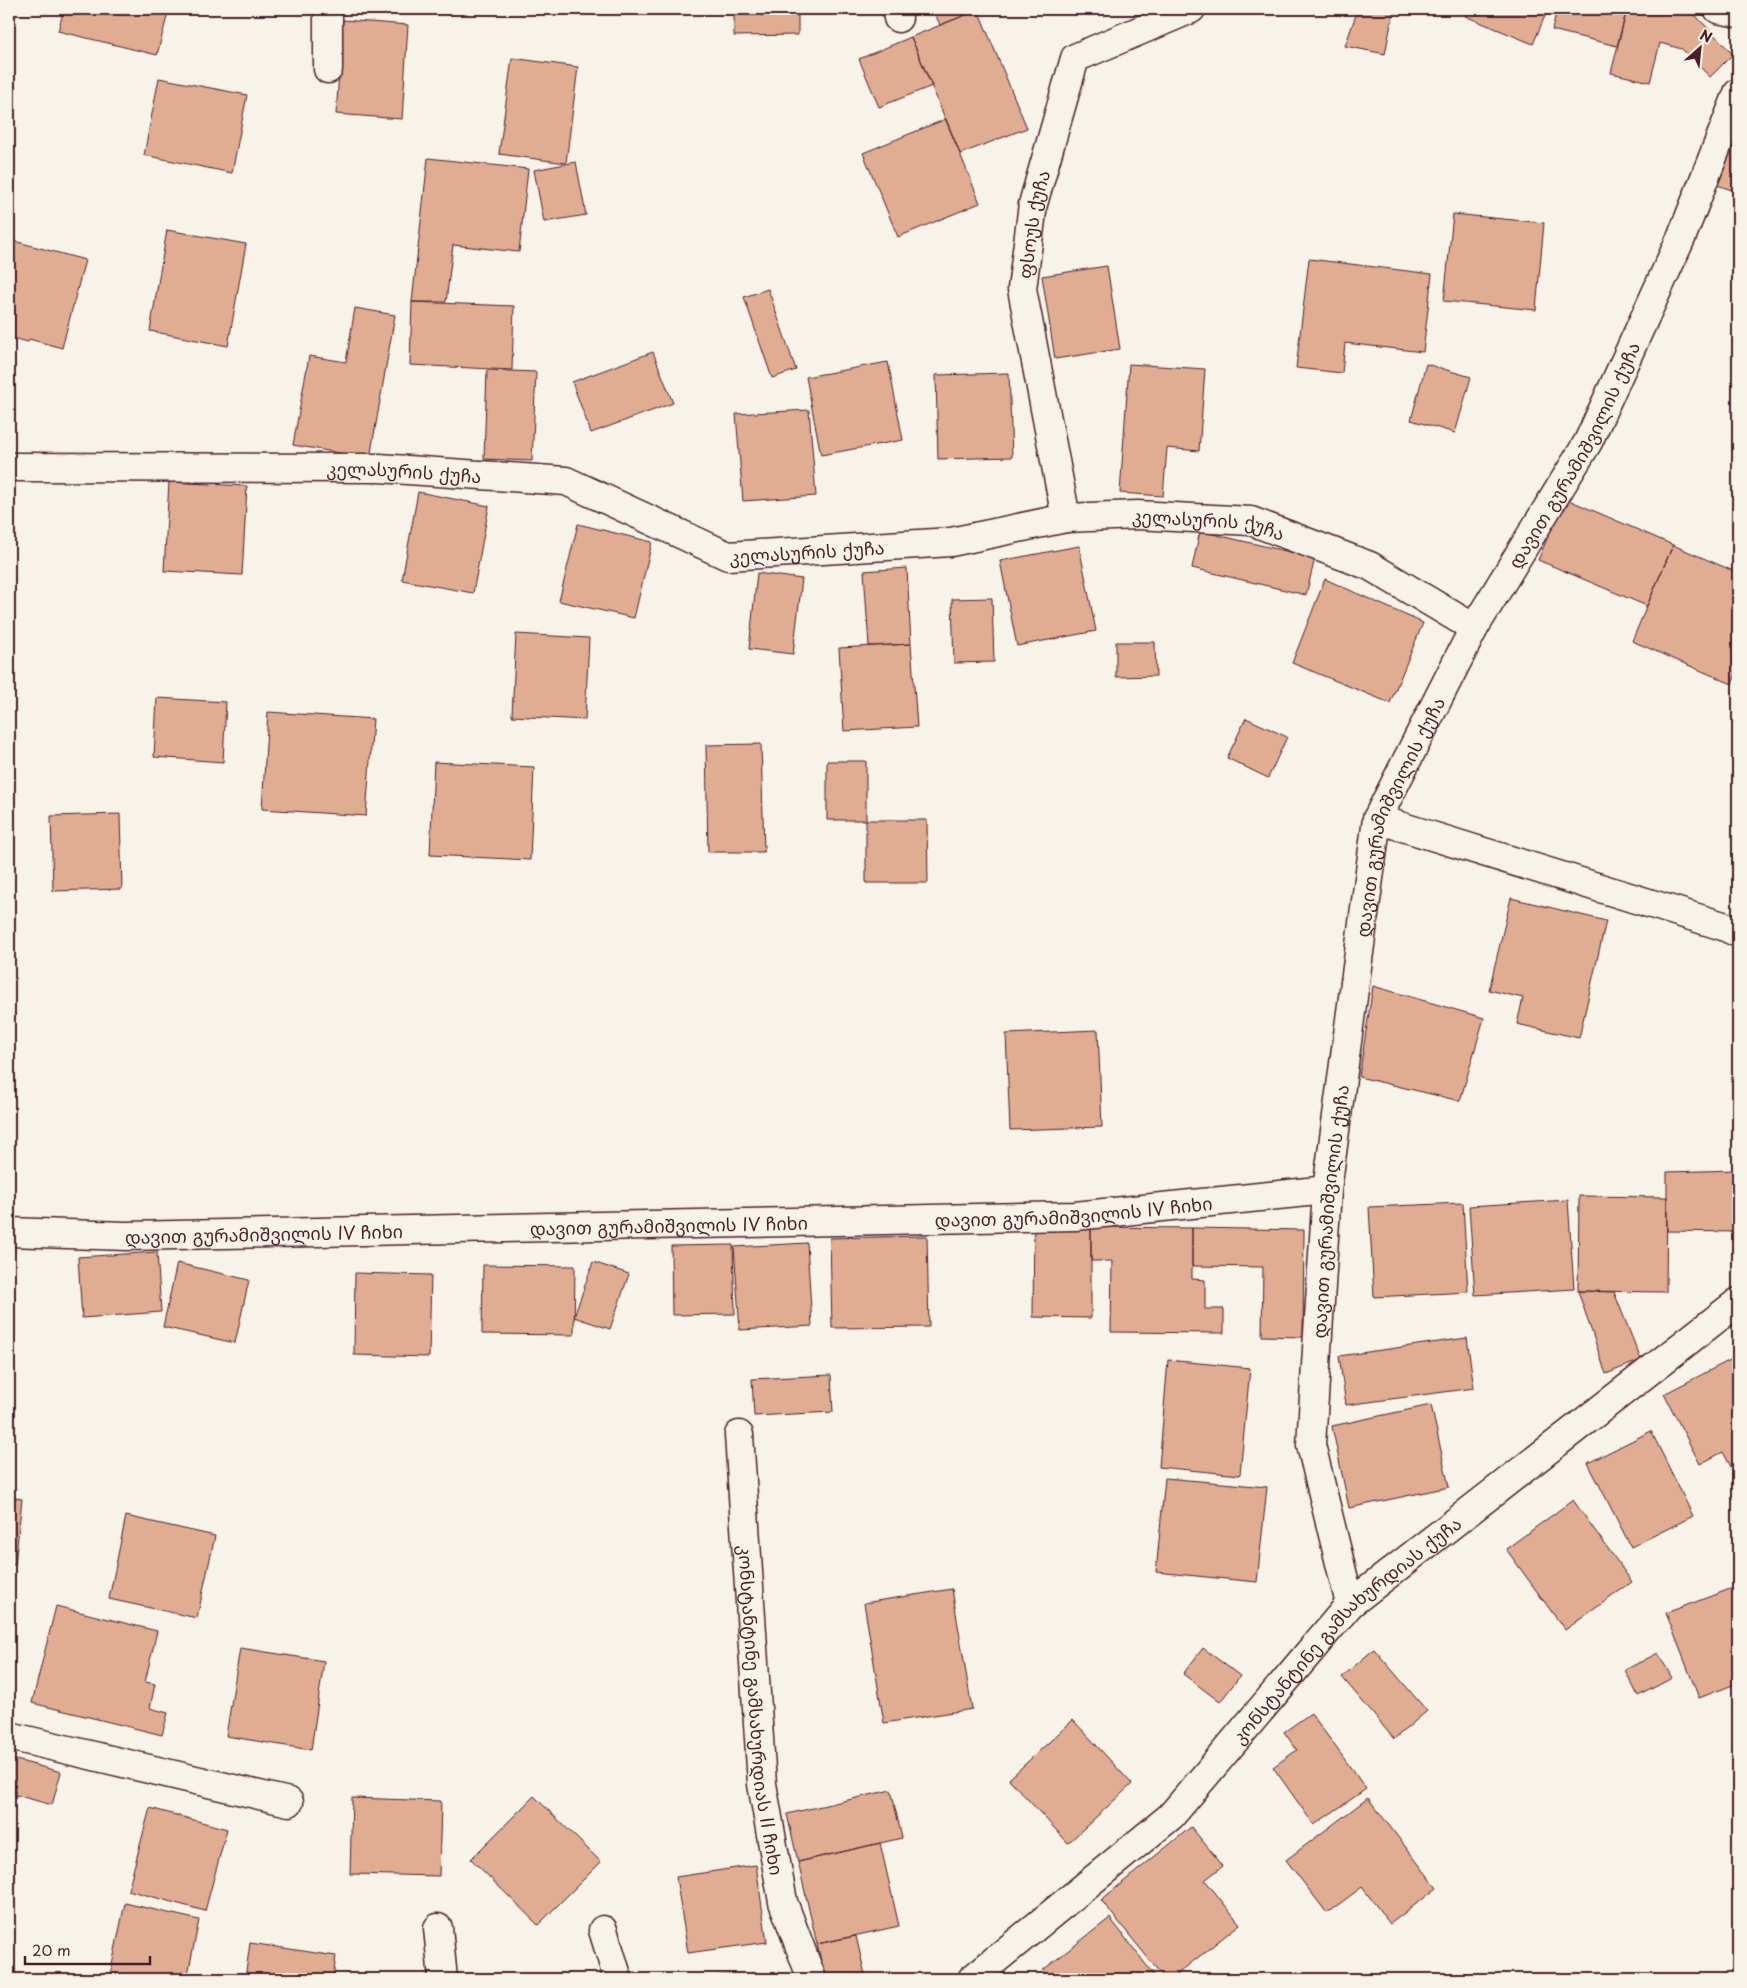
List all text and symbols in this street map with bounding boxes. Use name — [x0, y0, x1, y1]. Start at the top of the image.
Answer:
north arrow — [1674, 22, 1724, 72]
text: N — [1696, 24, 1716, 48]
street label: ფსოუს ქუჩა — [1010, 166, 1056, 280]
street label: დავით გურამიშვილის ქუჩა — [1501, 337, 1646, 573]
street label: კელასურის ქუჩა — [326, 454, 482, 489]
street label: კელასურის ქუჩა — [1131, 501, 1289, 546]
street label: კელასურის ქუჩა — [729, 533, 885, 569]
street label: დავით გურამიშვილის ქუჩა — [1348, 692, 1451, 939]
street label: დავით გურამიშვილის ქუჩა — [1304, 1083, 1355, 1339]
street label: დავით გურამიშვილის IV ჩიხი — [934, 1188, 1213, 1232]
street label: დავით გურამიშვილის IV ჩიხი — [529, 1208, 808, 1241]
street label: დავით გურამიშვილის IV ჩიხი — [125, 1217, 403, 1250]
street label: კონსტანტინე გამსახურდიას ქუჩა — [1225, 1509, 1466, 1749]
street label: კონსტანტინე გამსახურდიას II ჩიხი — [733, 1544, 791, 1877]
scale bar — [25, 1933, 150, 1965]
text: 20 m — [32, 1938, 71, 1961]

